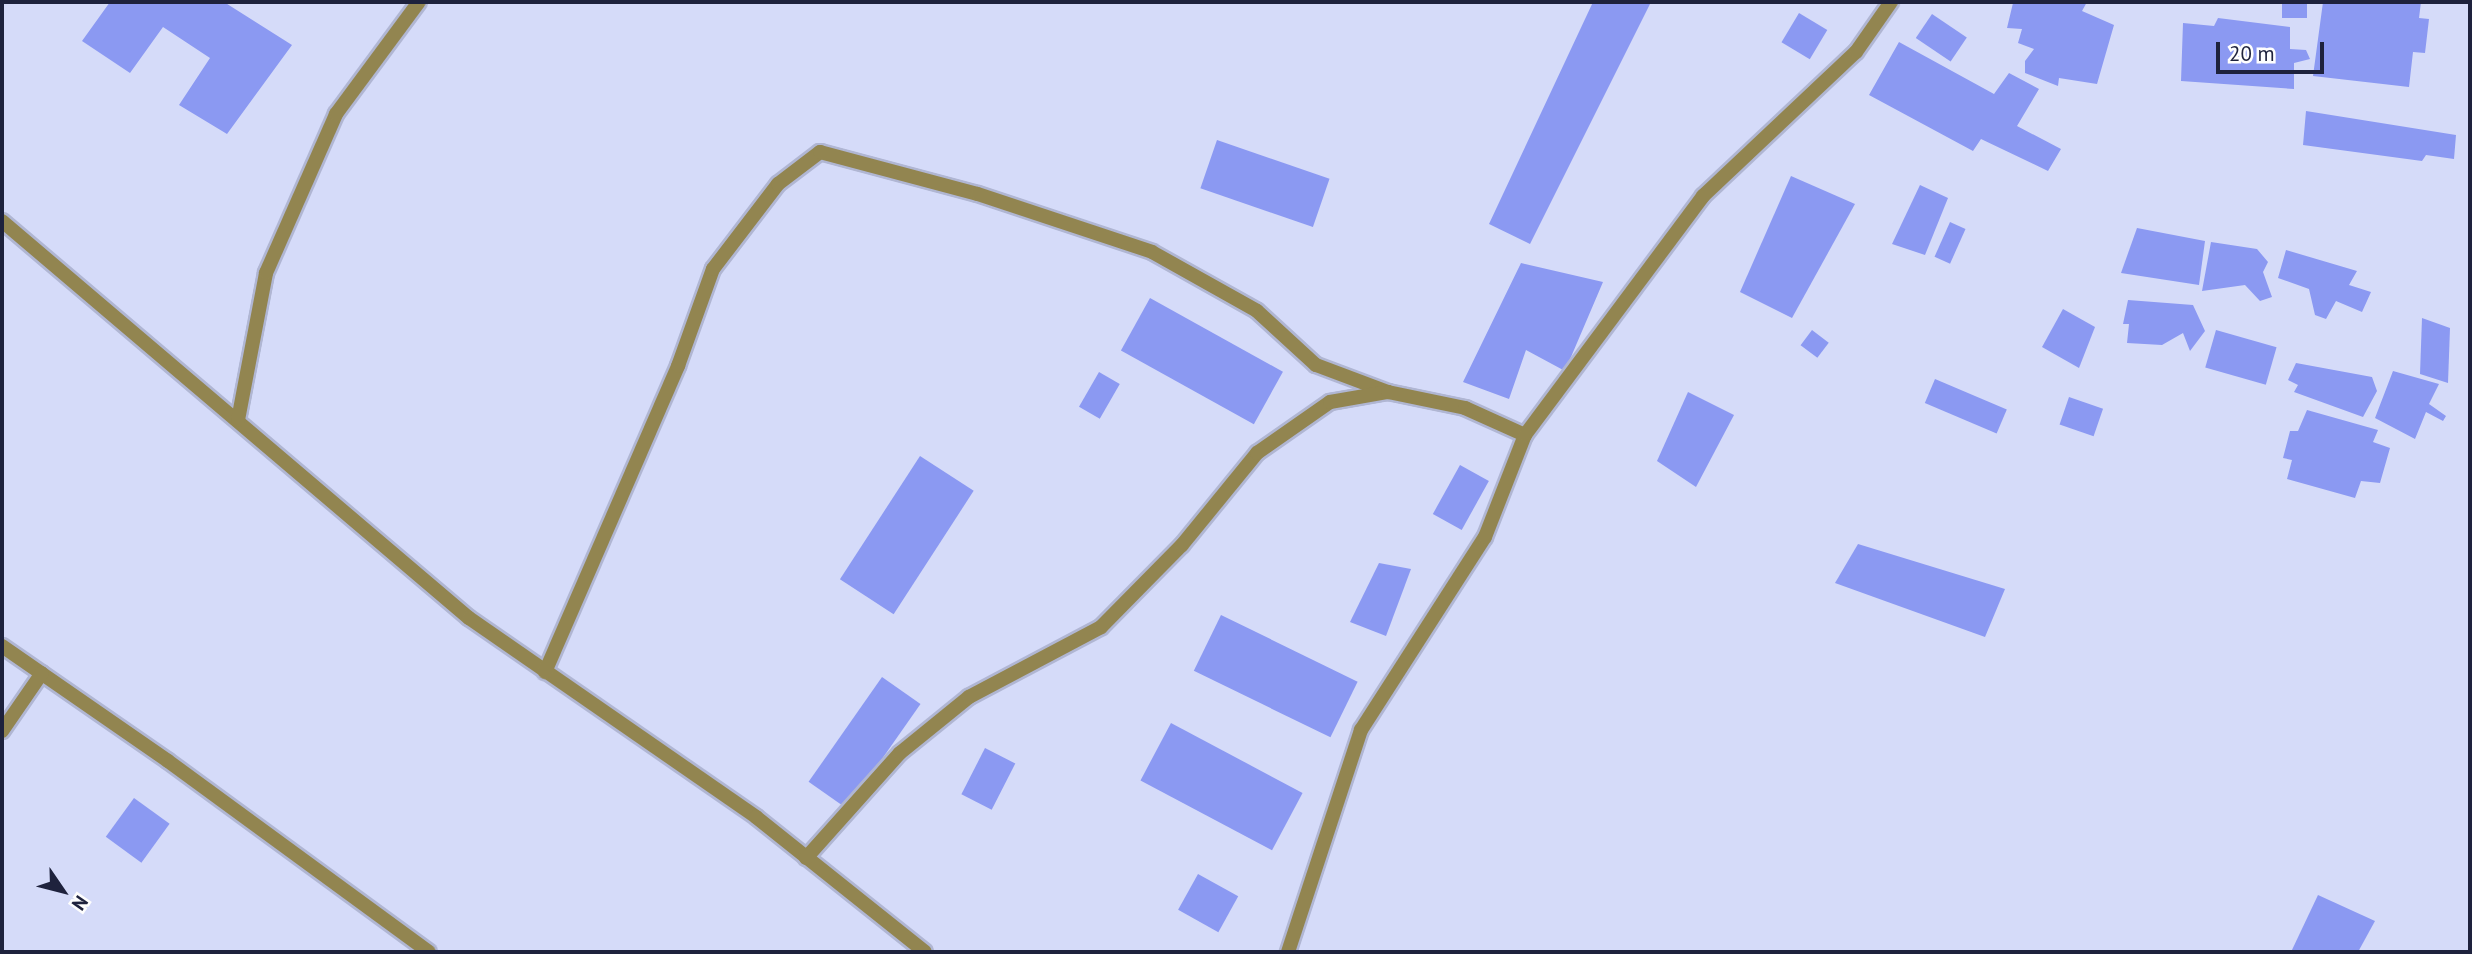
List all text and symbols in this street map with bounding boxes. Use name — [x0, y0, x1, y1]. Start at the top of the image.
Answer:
scale bar — [2220, 28, 2328, 72]
text: 20 m — [2229, 40, 2275, 67]
north arrow — [28, 856, 98, 926]
text: N — [67, 891, 94, 915]

